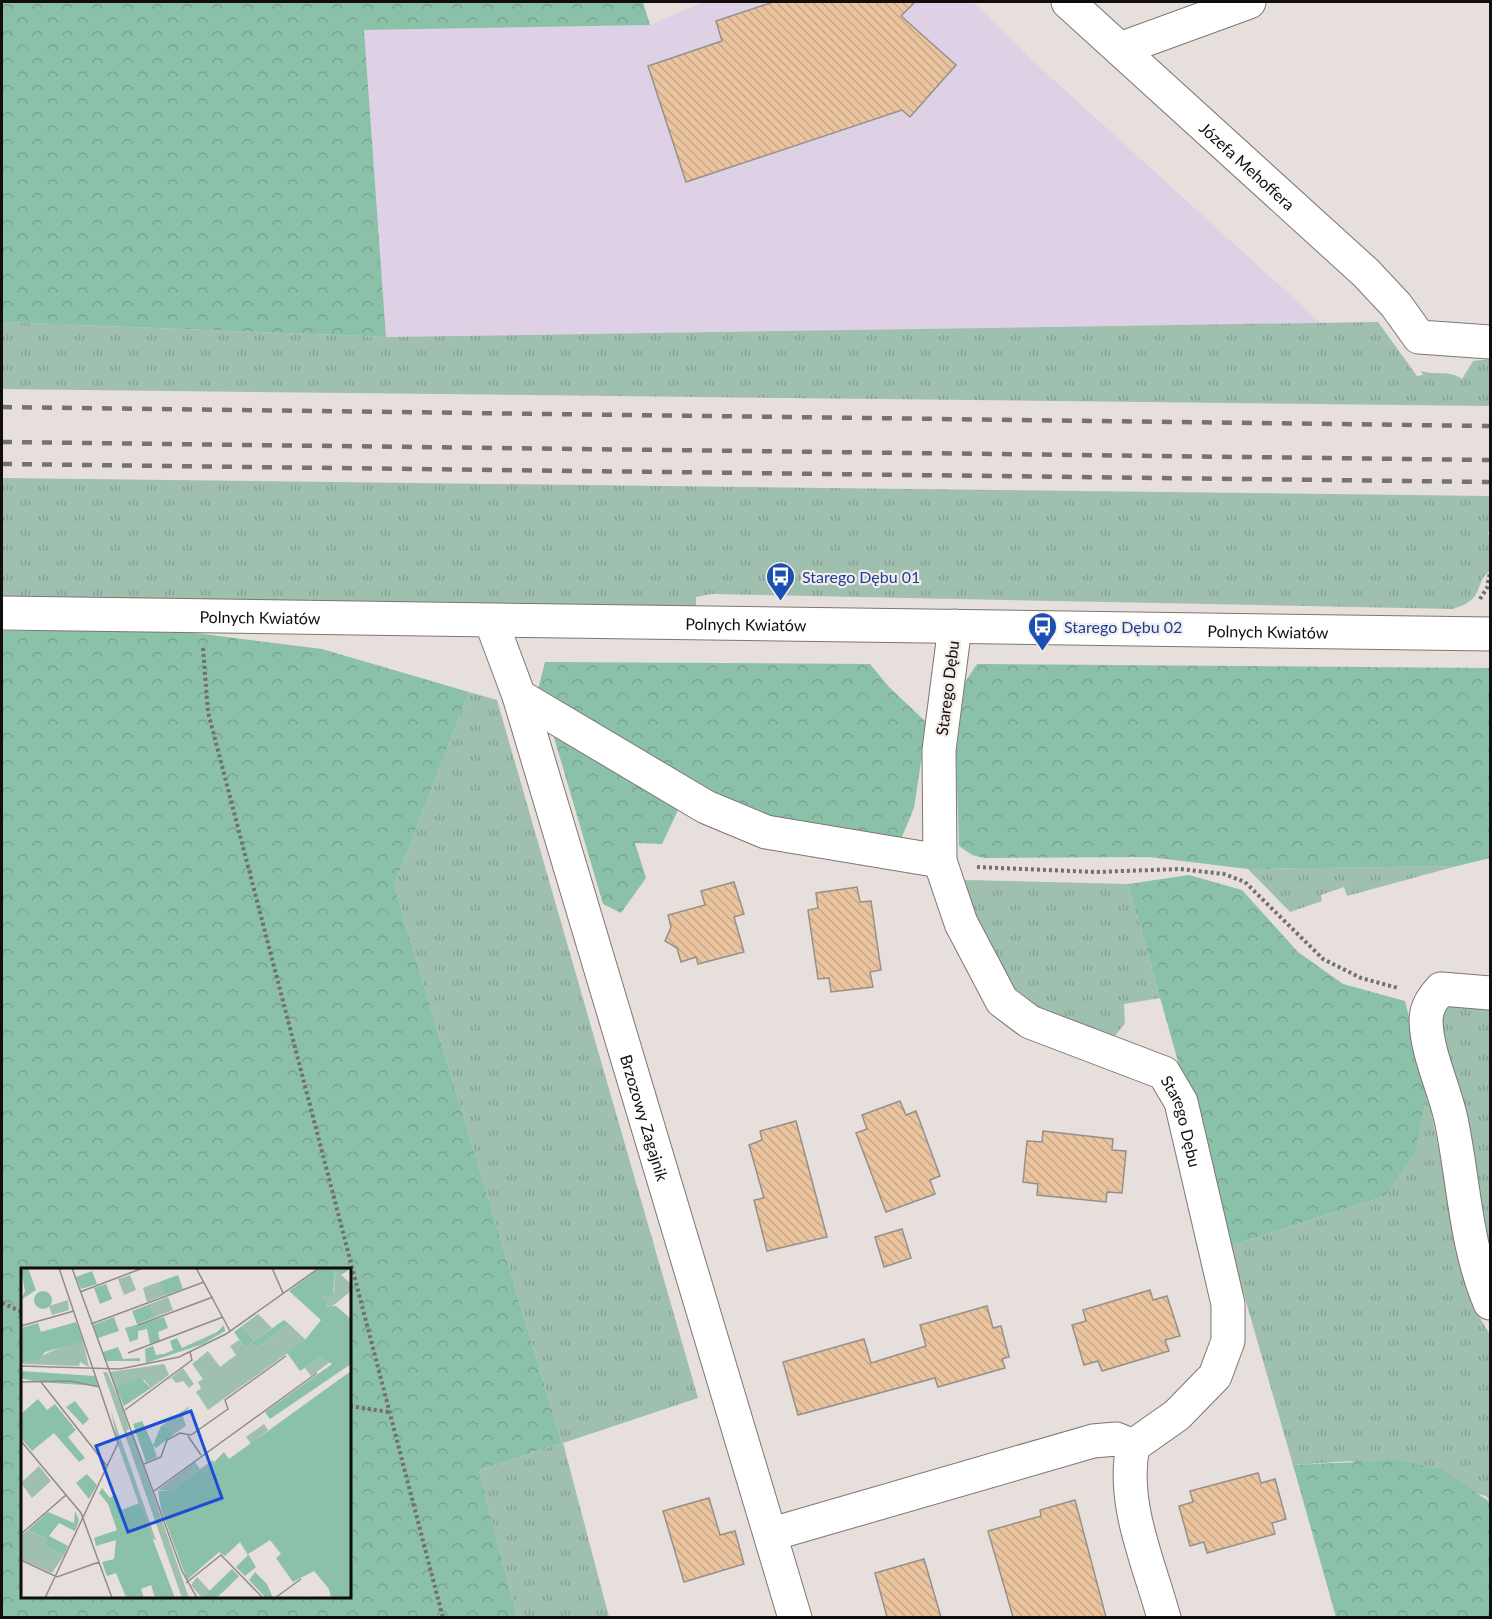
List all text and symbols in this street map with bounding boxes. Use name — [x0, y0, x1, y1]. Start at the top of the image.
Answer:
street label: Józefa Mehoffera — [1196, 117, 1299, 214]
bus stop icon: Starego Dębu 01 — [765, 560, 797, 602]
place label: Starego Dębu 01 — [802, 567, 920, 586]
street label: Polnych Kwiatów — [199, 606, 321, 627]
bus stop icon: Starego Dębu 02 — [1027, 610, 1059, 652]
street label: Polnych Kwiatów — [685, 613, 807, 634]
place label: Starego Dębu 02 — [1064, 617, 1182, 636]
street label: Polnych Kwiatów — [1207, 621, 1329, 641]
street label: Starego Dębu — [932, 639, 962, 737]
street label: Brzozowy Zagajnik — [617, 1052, 673, 1184]
street label: Starego Dębu — [1158, 1072, 1205, 1169]
inset map — [21, 1268, 351, 1598]

